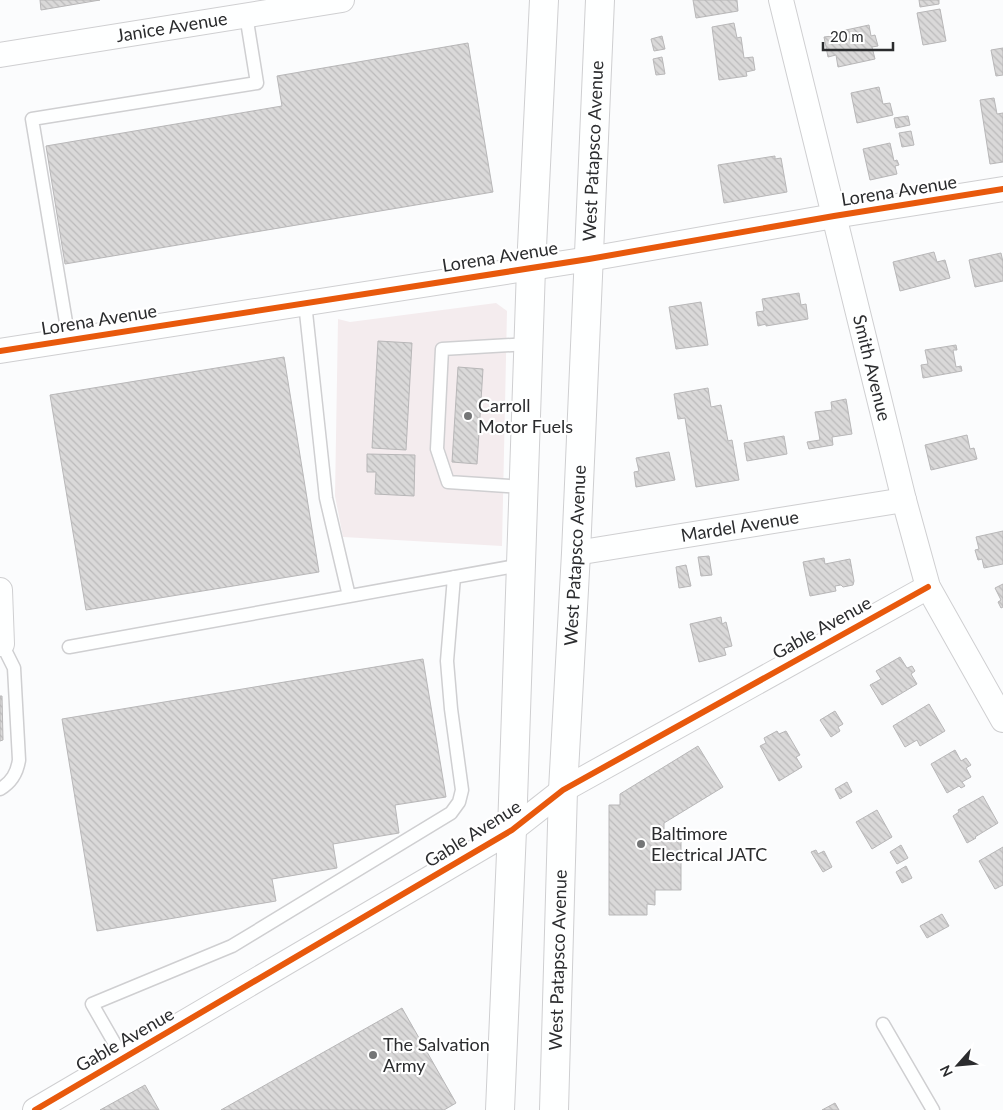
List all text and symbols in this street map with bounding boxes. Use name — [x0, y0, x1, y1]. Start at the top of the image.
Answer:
street label: Janice Avenue — [115, 7, 229, 46]
scale bar — [823, 20, 893, 52]
text: 20 m — [830, 27, 864, 45]
street label: West Patapsco Avenue — [578, 60, 607, 242]
street label: Lorena Avenue — [839, 170, 958, 210]
street label: Lorena Avenue — [440, 236, 559, 276]
street label: Lorena Avenue — [39, 299, 158, 339]
street label: Smith Avenue — [849, 312, 896, 423]
place label: Carroll Motor Fuels — [478, 394, 573, 437]
marker: Carroll Motor Fuels — [462, 410, 474, 422]
street label: West Patapsco Avenue — [559, 465, 590, 646]
street label: Mardel Avenue — [679, 505, 800, 546]
street label: Gable Avenue — [768, 591, 875, 663]
street label: Gable Avenue — [420, 795, 525, 871]
place label: Baltimore Electrical JATC — [651, 822, 767, 865]
marker: Baltimore Electrical JATC — [635, 838, 647, 850]
street label: West Patapsco Avenue — [544, 869, 571, 1051]
street label: Gable Avenue — [72, 1002, 177, 1076]
place label: The Salvation Army — [383, 1033, 490, 1076]
north arrow — [933, 1040, 983, 1090]
marker: The Salvation Army — [367, 1049, 379, 1061]
text: N — [936, 1062, 956, 1080]

